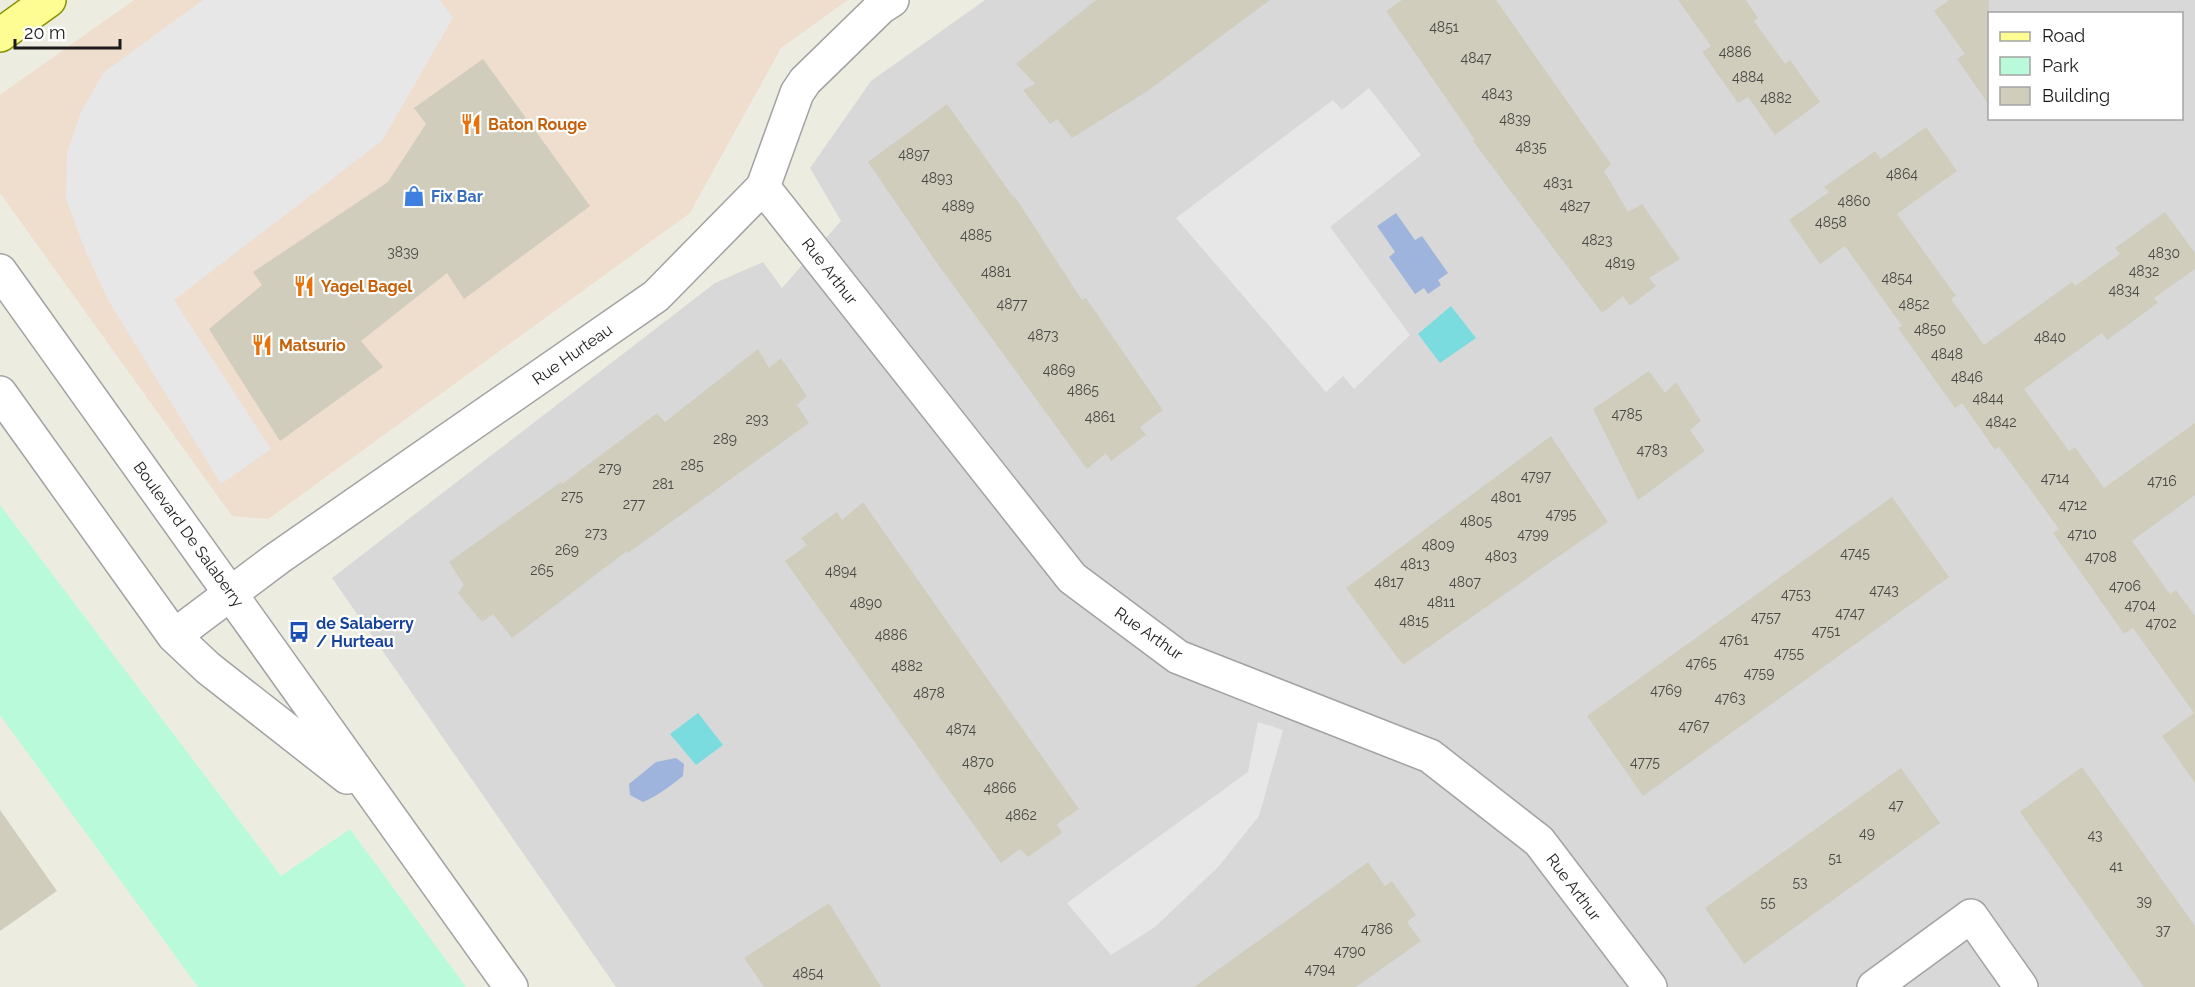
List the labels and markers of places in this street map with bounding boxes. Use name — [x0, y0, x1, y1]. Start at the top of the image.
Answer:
restaurant icon: Baton Rouge — [459, 112, 483, 136]
place label: Baton Rouge — [488, 115, 587, 134]
shop icon: Fix Bar — [402, 184, 426, 208]
place label: Fix Bar — [431, 187, 483, 206]
restaurant icon: Yagel Bagel — [292, 274, 316, 298]
place label: Yagel Bagel — [321, 277, 413, 296]
restaurant icon: Matsurio — [250, 333, 274, 357]
place label: Matsurio — [279, 336, 346, 355]
place label: de Salaberry / Hurteau — [316, 614, 414, 651]
bus stop icon: de Salaberry / Hurteau — [287, 620, 311, 644]

